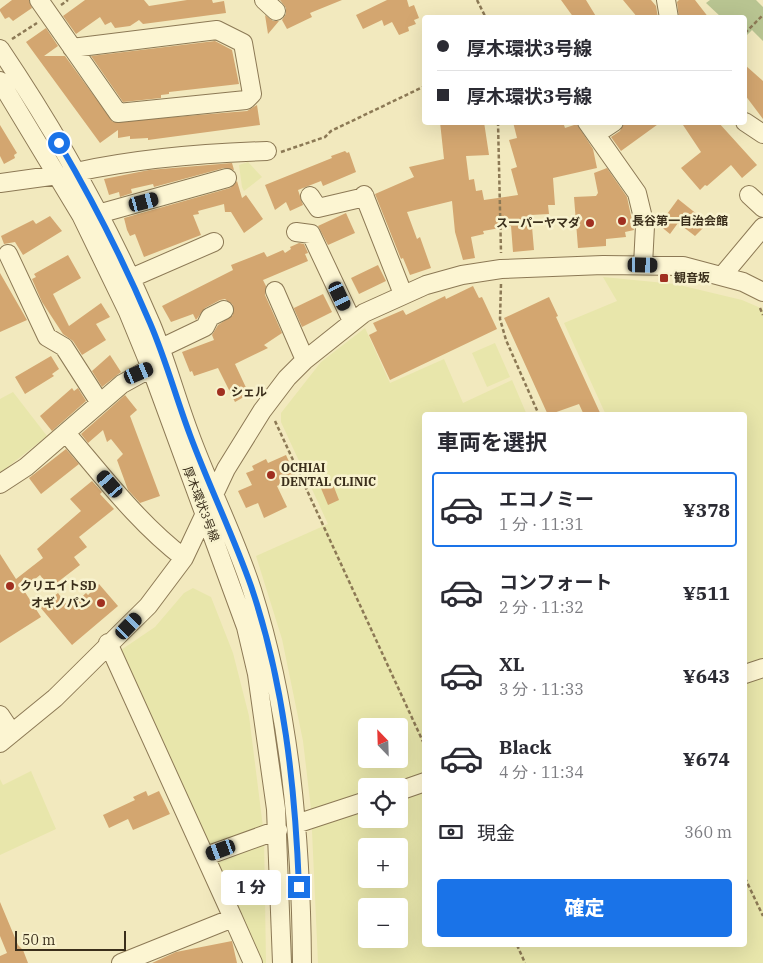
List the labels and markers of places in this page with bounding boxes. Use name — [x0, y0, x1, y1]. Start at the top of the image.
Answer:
place label: 長谷第一自治会館 — [632, 213, 728, 228]
place label: スーパーヤマダ — [496, 215, 580, 230]
marker: 長谷第一自治会館 — [616, 215, 628, 227]
marker: スーパーヤマダ — [584, 217, 596, 229]
place label: 観音坂 — [674, 270, 710, 285]
marker: 観音坂 — [658, 272, 670, 284]
place label: シェル — [231, 384, 267, 399]
marker: シェル — [215, 386, 227, 398]
place label: OCHIAI DENTAL CLINIC — [281, 460, 376, 489]
marker: OCHIAI DENTAL CLINIC — [265, 469, 277, 481]
place label: クリエイトSD — [20, 578, 97, 593]
marker: クリエイトSD — [4, 580, 16, 592]
place label: オギノパン — [31, 595, 91, 610]
marker: オギノパン — [95, 597, 107, 609]

